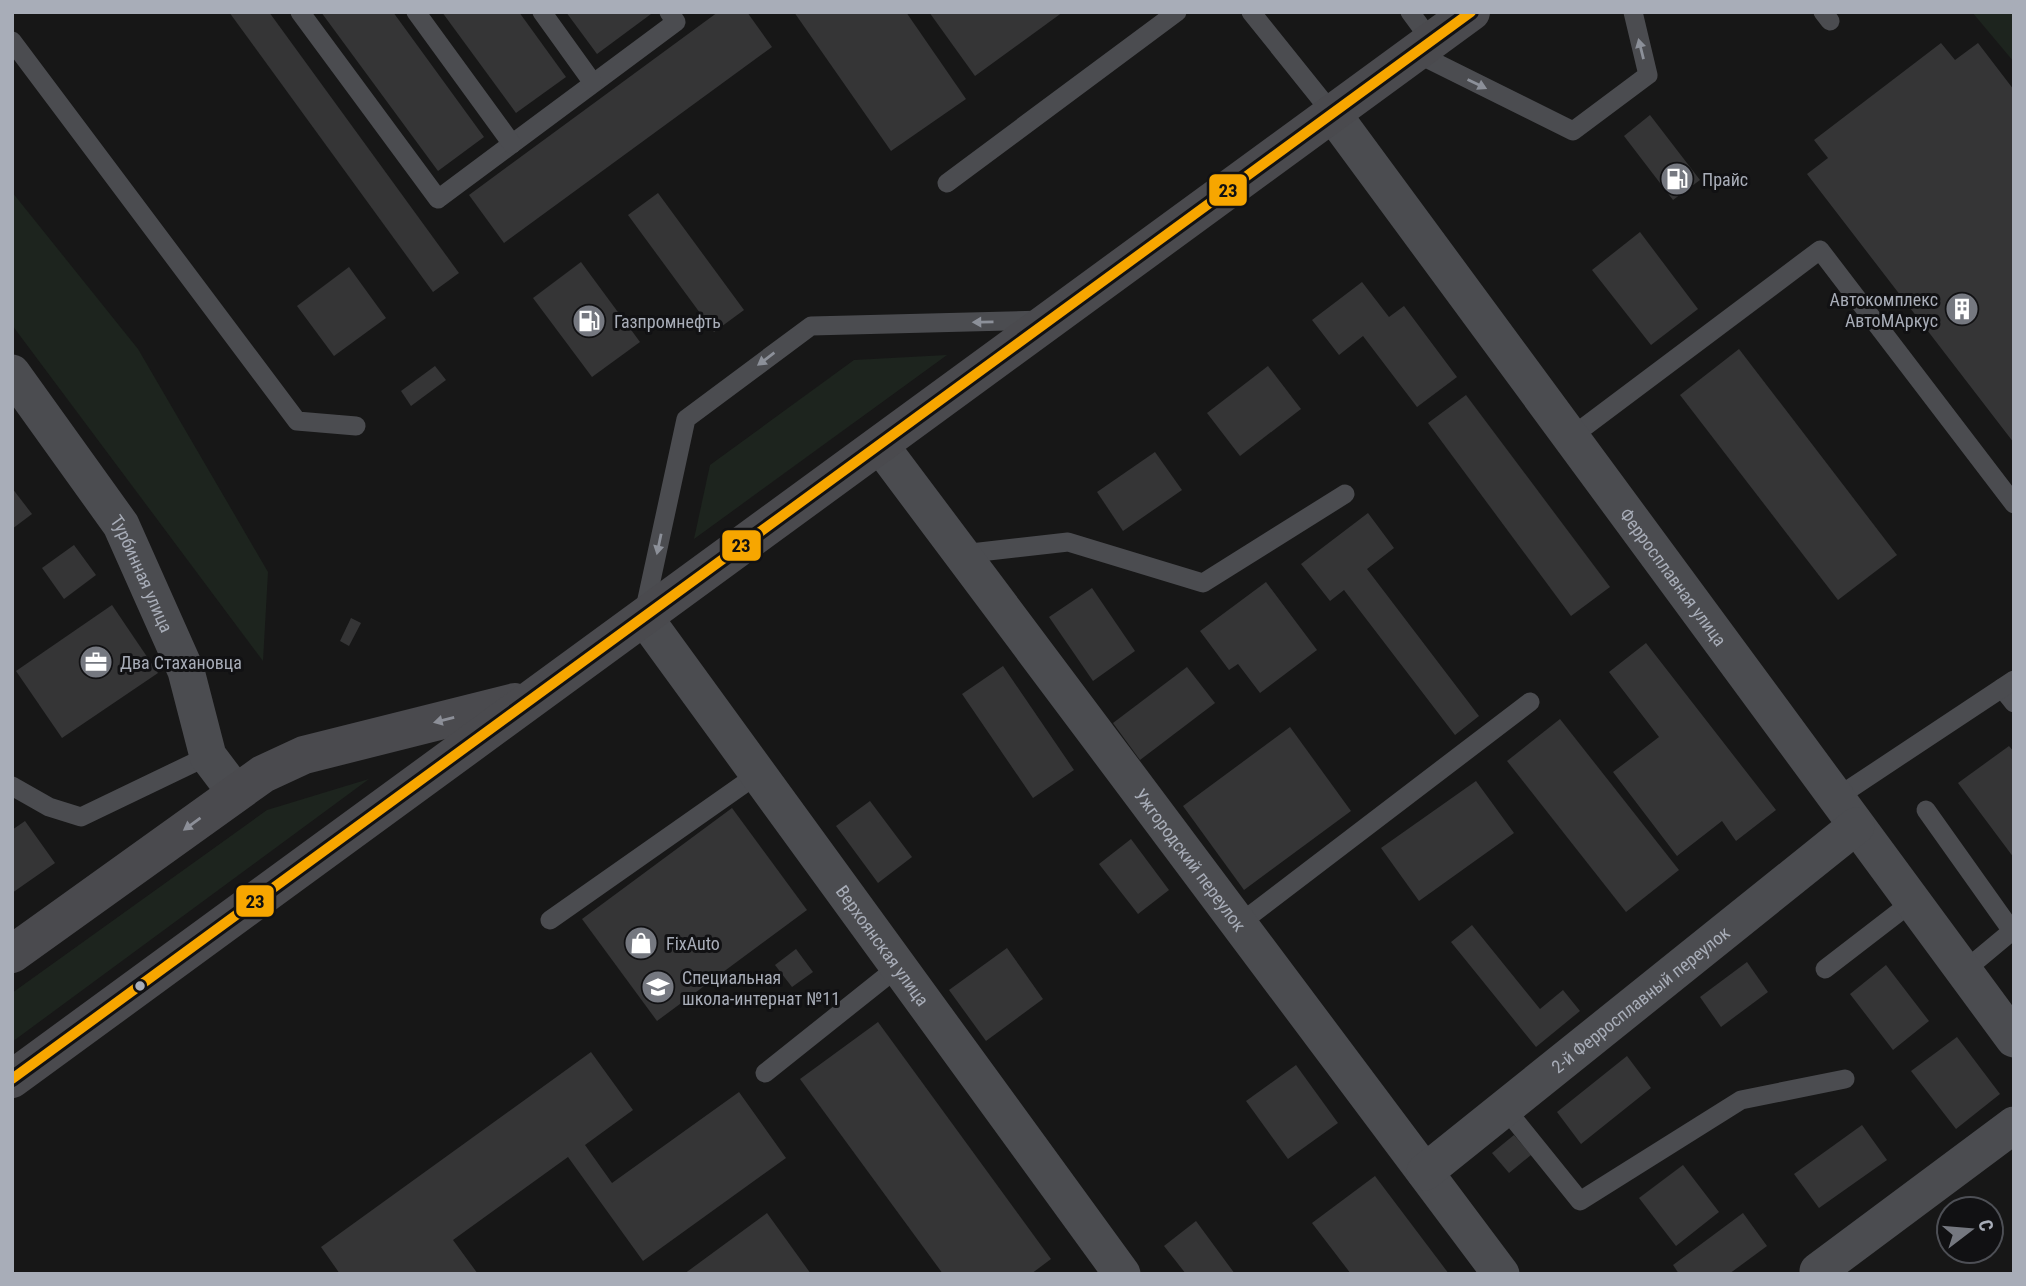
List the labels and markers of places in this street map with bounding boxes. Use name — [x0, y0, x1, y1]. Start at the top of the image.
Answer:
fuel station icon: Прайс — [1658, 160, 1696, 198]
place label: Прайс — [1702, 169, 1748, 190]
place label: Автокомплекс АвтоМАркус — [1830, 289, 1938, 331]
building icon: Автокомплекс АвтоМАркус — [1943, 290, 1981, 328]
fuel station icon: Газпромнефть — [570, 302, 608, 340]
place label: Газпромнефть — [614, 311, 721, 332]
office icon: Два Стахановца — [77, 643, 115, 681]
place label: Два Стахановца — [120, 652, 242, 673]
shop icon: FixAuto — [622, 924, 660, 962]
place label: FixAuto — [666, 933, 720, 954]
place label: Специальная школа-интернат №11 — [682, 967, 840, 1009]
school or university icon: Специальная школа-интернат №11 — [639, 968, 677, 1006]
unlabelled marker — [133, 979, 147, 993]

